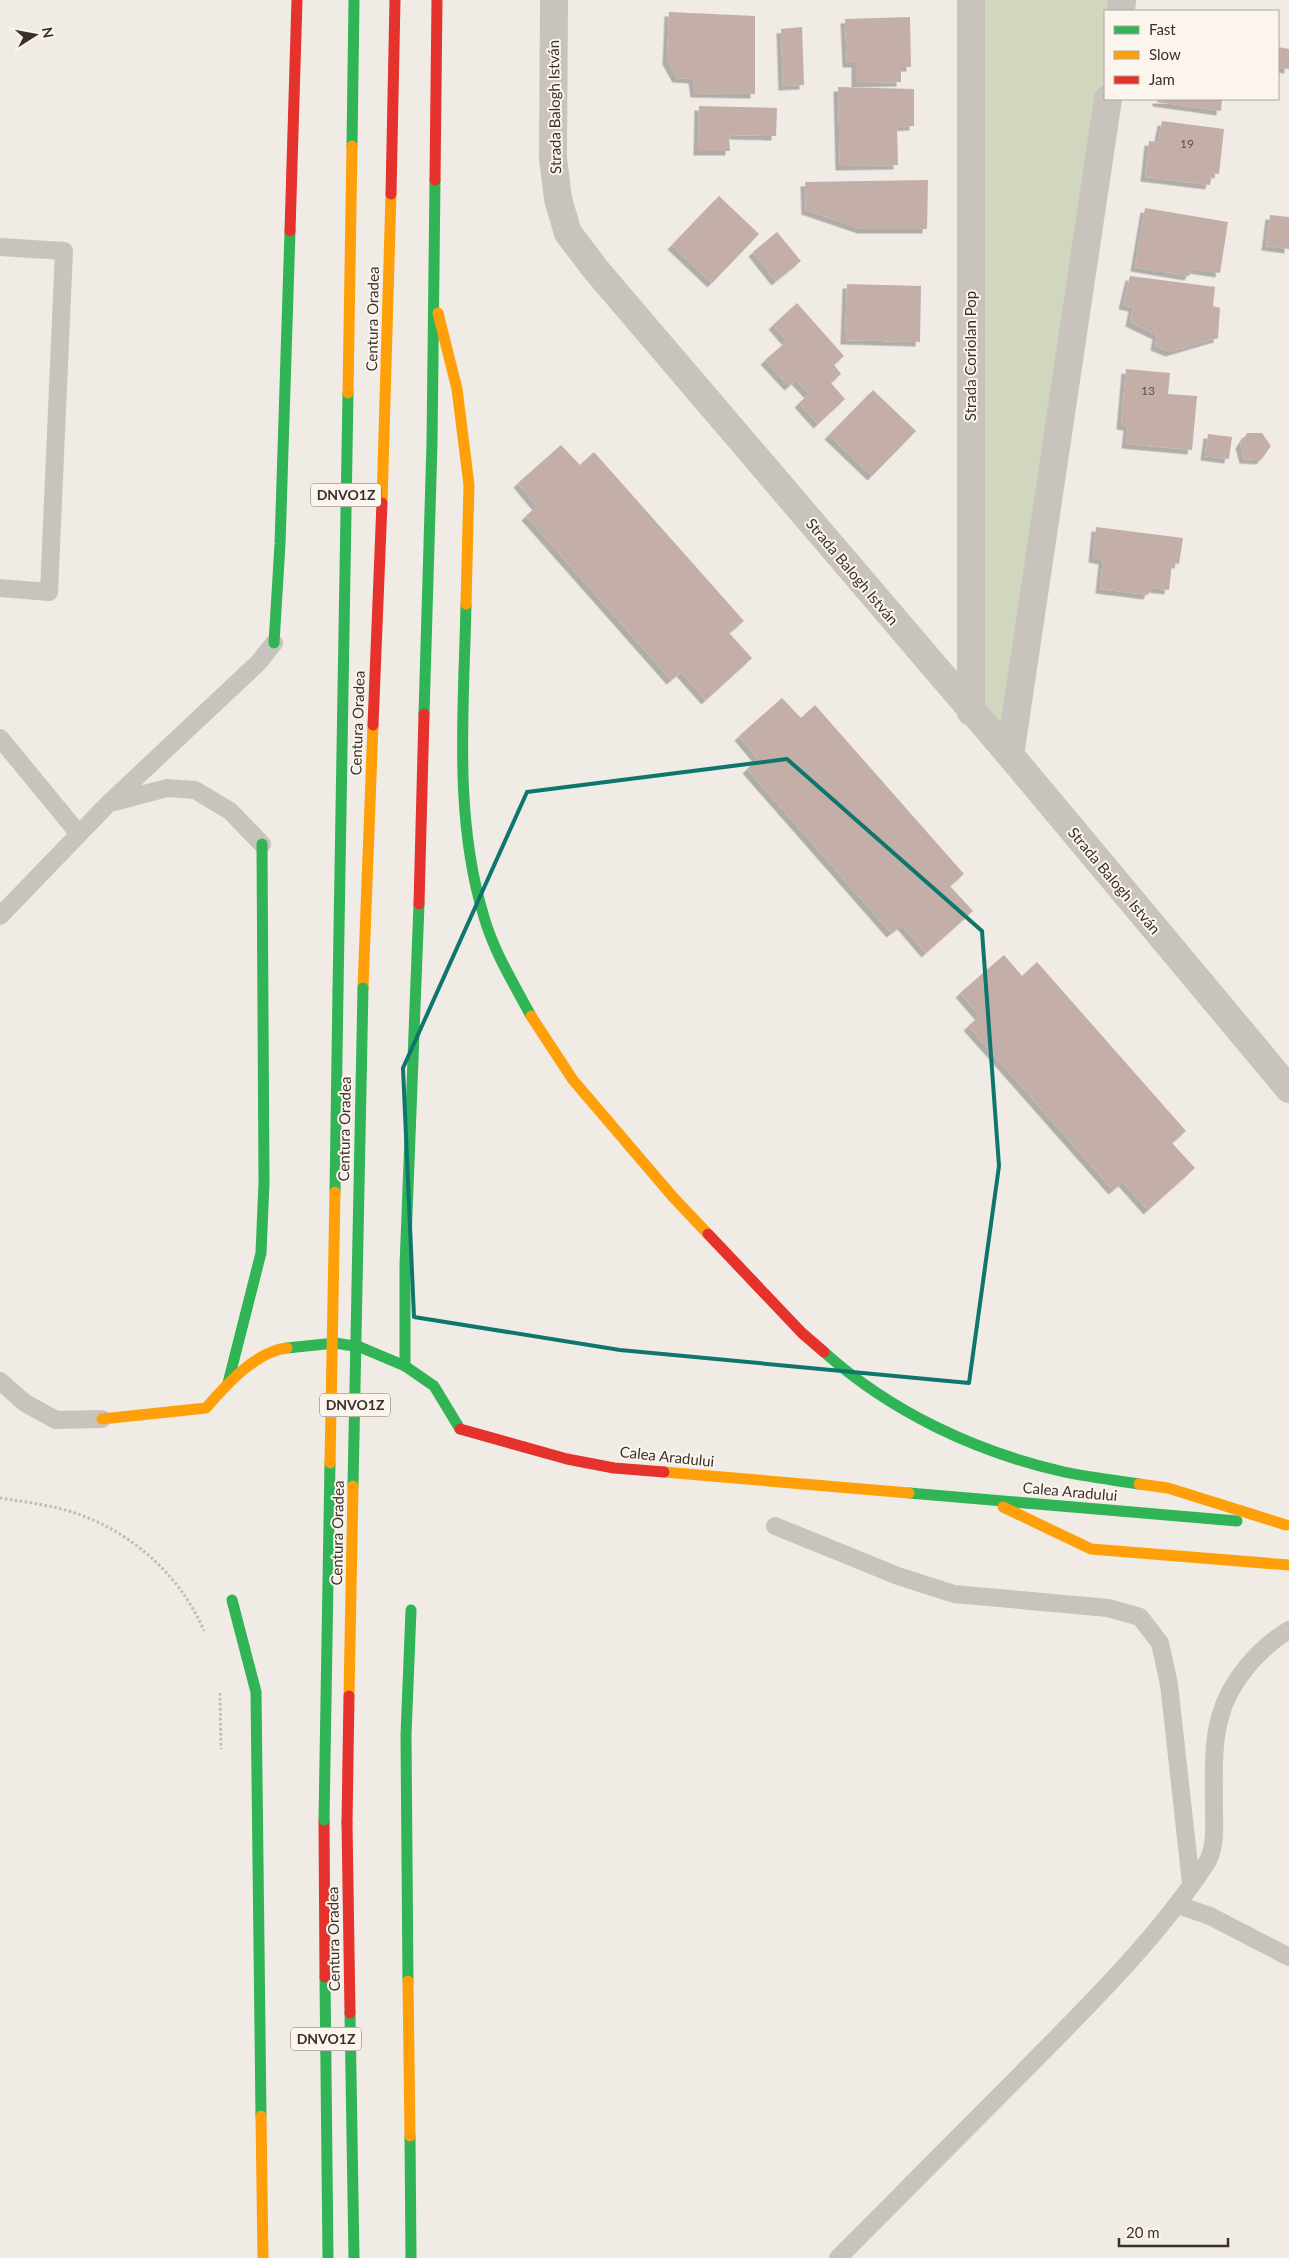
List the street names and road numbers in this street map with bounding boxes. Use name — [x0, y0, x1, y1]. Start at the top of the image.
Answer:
street label: Strada Balogh István — [544, 40, 564, 174]
street label: Centura Oradea — [362, 266, 382, 372]
street label: Strada Coriolan Pop — [961, 291, 979, 421]
road number: DNVO1Z — [311, 484, 381, 506]
street label: Strada Balogh István — [803, 514, 903, 628]
street label: Centura Oradea — [346, 670, 368, 776]
street label: Strada Balogh István — [1065, 823, 1165, 937]
street label: Centura Oradea — [334, 1076, 354, 1182]
road number: DNVO1Z — [320, 1394, 390, 1416]
street label: Calea Aradului — [619, 1442, 715, 1470]
street label: Calea Aradului — [1022, 1478, 1118, 1504]
street label: Centura Oradea — [327, 1480, 347, 1586]
street label: Centura Oradea — [323, 1886, 343, 1992]
road number: DNVO1Z — [291, 2028, 361, 2050]

